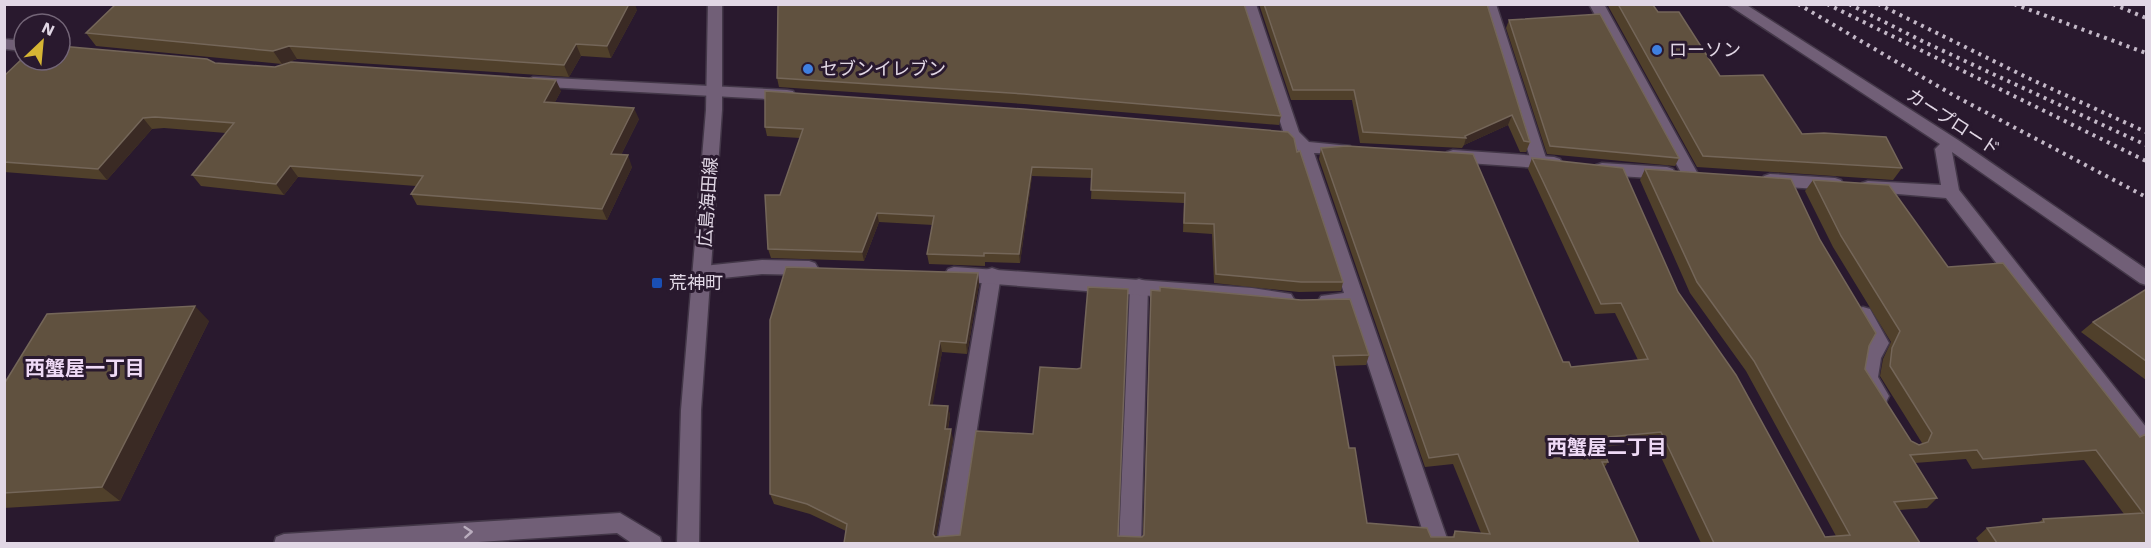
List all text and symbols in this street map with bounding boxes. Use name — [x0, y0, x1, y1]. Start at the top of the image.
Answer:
north arrow — [12, 12, 72, 72]
text: N — [39, 18, 58, 40]
place label: ローソン — [1669, 39, 1741, 60]
marker: ローソン — [1650, 43, 1664, 57]
place label: セブンイレブン — [820, 58, 946, 79]
marker: セブンイレブン — [801, 62, 815, 76]
street label: カープロード — [1903, 84, 2004, 160]
street label: 広島海田線 — [694, 156, 721, 248]
place label: 荒神町 — [669, 272, 723, 293]
marker: 荒神町 — [650, 276, 664, 290]
district label: 西蟹屋一丁目 — [25, 356, 145, 380]
district label: 西蟹屋二丁目 — [1547, 435, 1667, 459]
one-way arrow — [464, 526, 473, 539]

